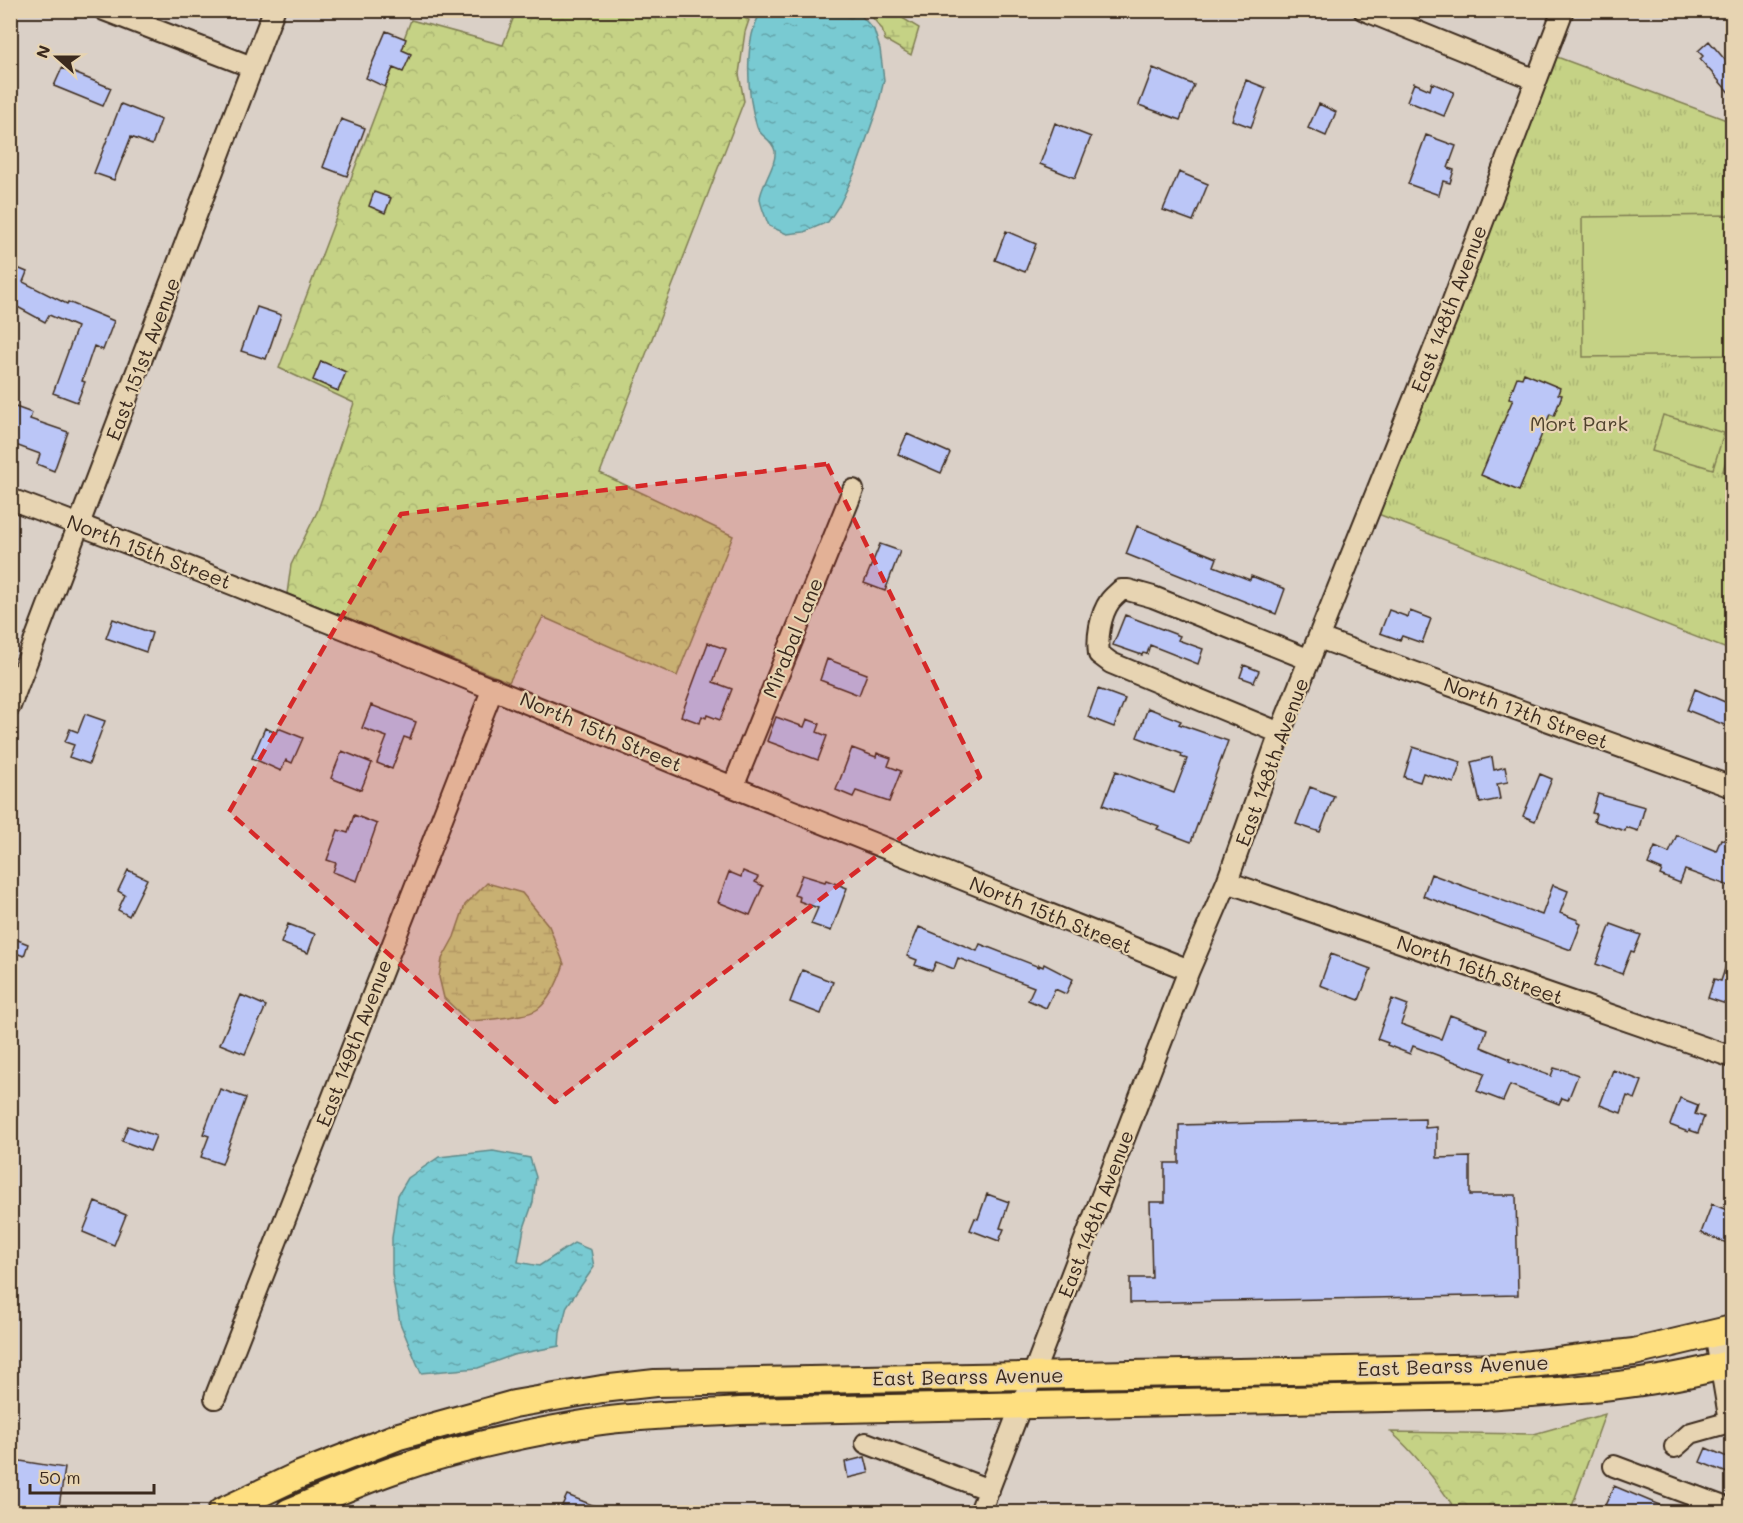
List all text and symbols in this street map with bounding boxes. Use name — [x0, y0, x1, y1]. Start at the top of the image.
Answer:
north arrow — [27, 27, 87, 87]
text: N — [31, 42, 55, 61]
street label: East 148th Avenue — [1404, 221, 1492, 396]
street label: East 151st Avenue — [99, 273, 185, 444]
park label: Mort Park — [1530, 410, 1628, 436]
street label: North 15th Street — [64, 508, 235, 594]
street label: Mirabal Lane — [756, 574, 828, 702]
street label: North 17th Street — [1440, 670, 1612, 754]
street label: East 148th Avenue — [1229, 674, 1314, 849]
street label: North 15th Street — [516, 685, 687, 777]
street label: North 15th Street — [966, 869, 1137, 959]
street label: North 16th Street — [1394, 928, 1567, 1010]
street label: East 149th Avenue — [309, 955, 397, 1130]
street label: East 148th Avenue — [1051, 1126, 1139, 1301]
street label: East Bearss Avenue — [1357, 1349, 1549, 1381]
street label: East Bearss Avenue — [872, 1361, 1064, 1391]
scale bar — [30, 1457, 154, 1495]
text: 50 m — [39, 1465, 81, 1489]

